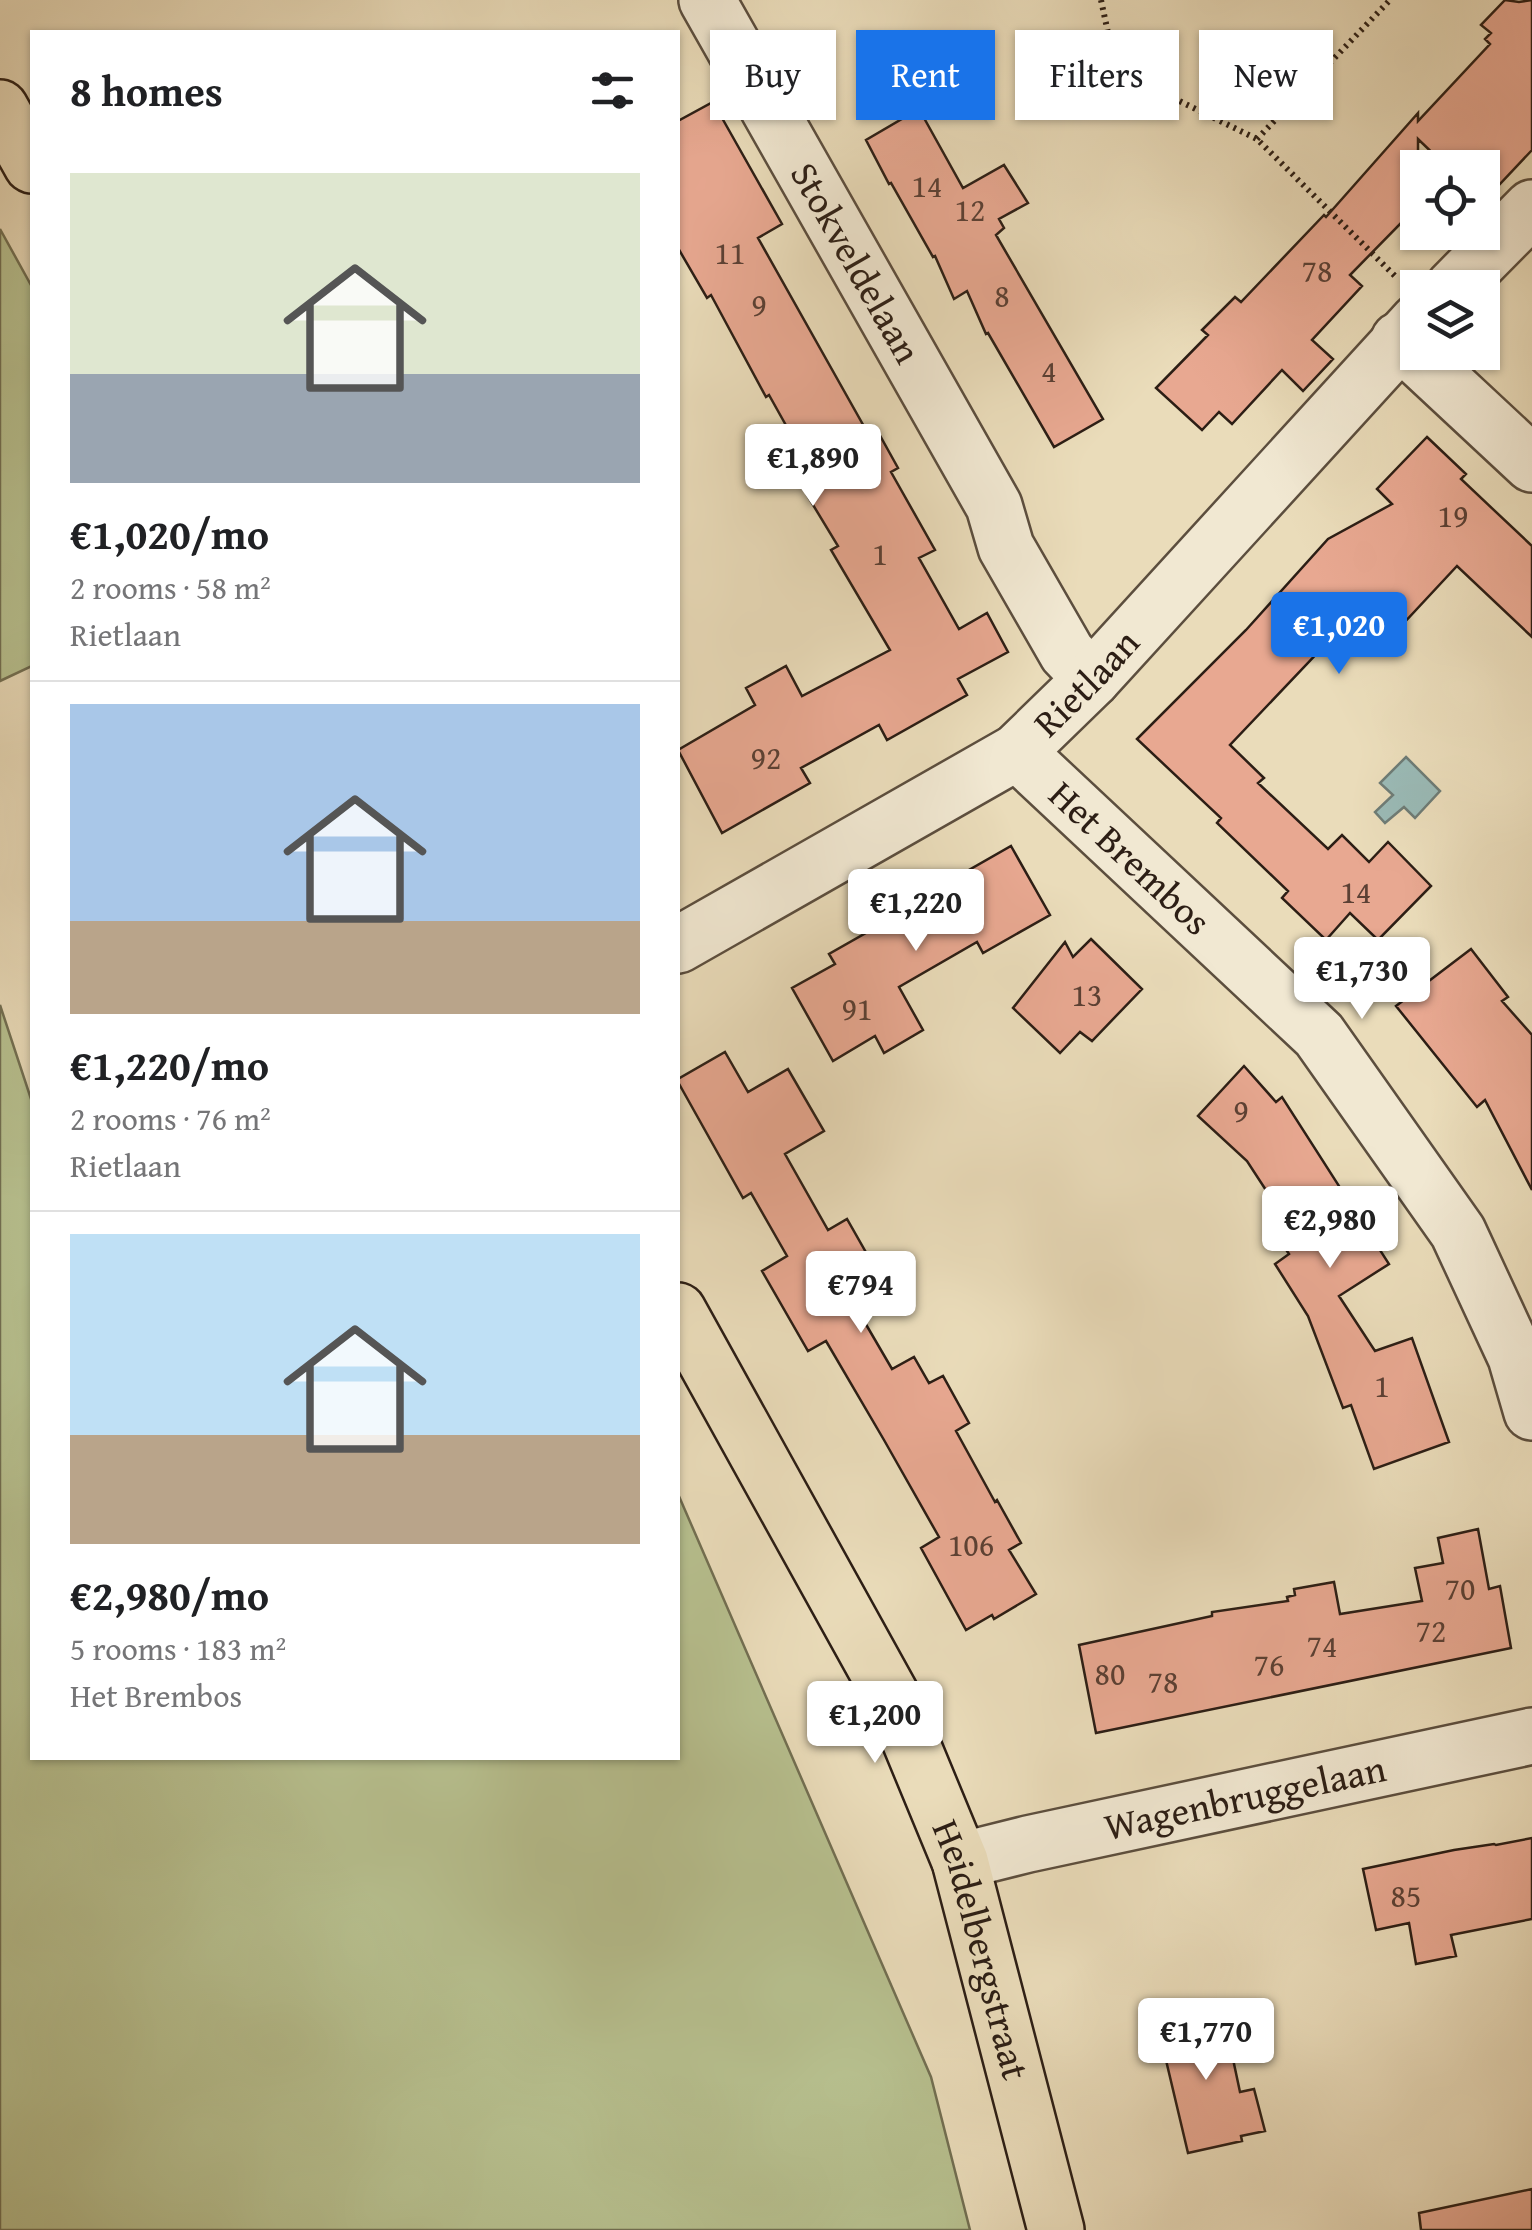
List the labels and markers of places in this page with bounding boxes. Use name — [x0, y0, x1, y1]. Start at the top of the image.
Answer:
pin: €1,890 — [732, 424, 894, 509]
pin: €1,020 — [1258, 592, 1420, 677]
pin: €1,220 — [835, 869, 997, 954]
pin: €1,730 — [1281, 937, 1443, 1022]
pin: €2,980 — [1249, 1186, 1411, 1271]
pin: €794 — [802, 1251, 920, 1336]
pin: €1,200 — [794, 1681, 956, 1766]
pin: €1,770 — [1125, 1998, 1287, 2083]

